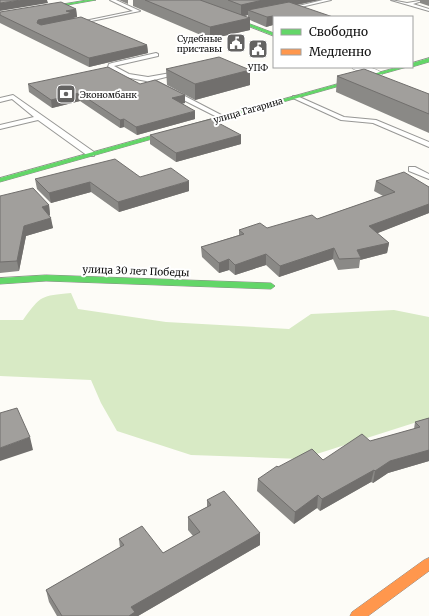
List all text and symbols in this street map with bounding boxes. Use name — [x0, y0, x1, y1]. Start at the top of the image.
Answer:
legend — [273, 16, 413, 68]
text: Свободно — [309, 24, 368, 39]
public building icon: Судебные приставы — [225, 32, 247, 54]
place label: Судебные приставы — [177, 33, 222, 54]
public building icon: УПФ — [247, 38, 269, 60]
text: Медленно — [309, 44, 371, 59]
place label: УПФ — [247, 62, 268, 73]
bank icon: Экономбанк — [55, 83, 77, 105]
place label: Экономбанк — [80, 89, 137, 100]
street label: улица Гагарина — [212, 95, 284, 125]
street label: улица 30 лет Победы — [82, 263, 190, 279]

